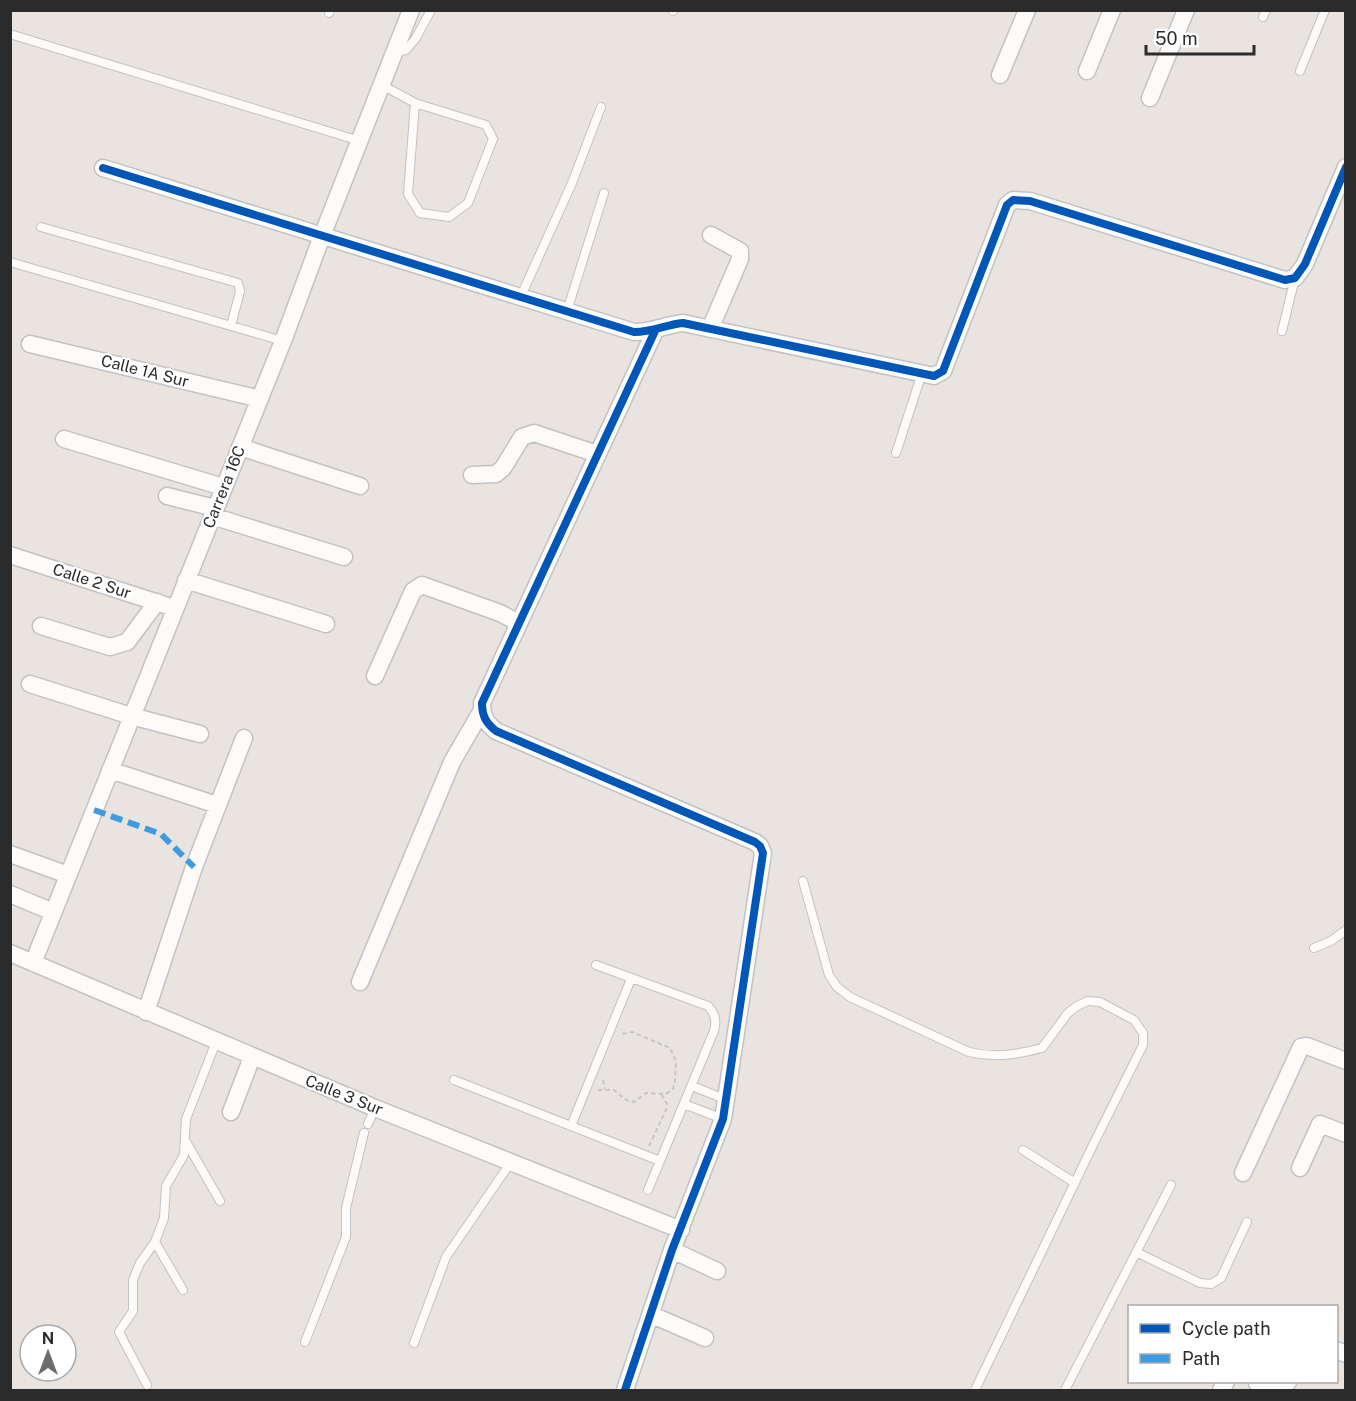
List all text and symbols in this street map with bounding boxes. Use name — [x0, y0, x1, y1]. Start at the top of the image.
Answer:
scale bar — [1146, 18, 1254, 56]
text: 50 m — [1155, 28, 1198, 49]
street label: Calle 1A Sur — [99, 351, 191, 391]
street label: Carrera 16C — [199, 443, 249, 531]
street label: Calle 2 Sur — [50, 559, 134, 603]
street label: Calle 3 Sur — [302, 1071, 386, 1119]
legend — [1128, 1305, 1338, 1383]
text: Cycle path — [1182, 1318, 1271, 1339]
north arrow — [18, 1323, 78, 1383]
text: N — [42, 1329, 54, 1348]
text: Path — [1182, 1348, 1220, 1369]

